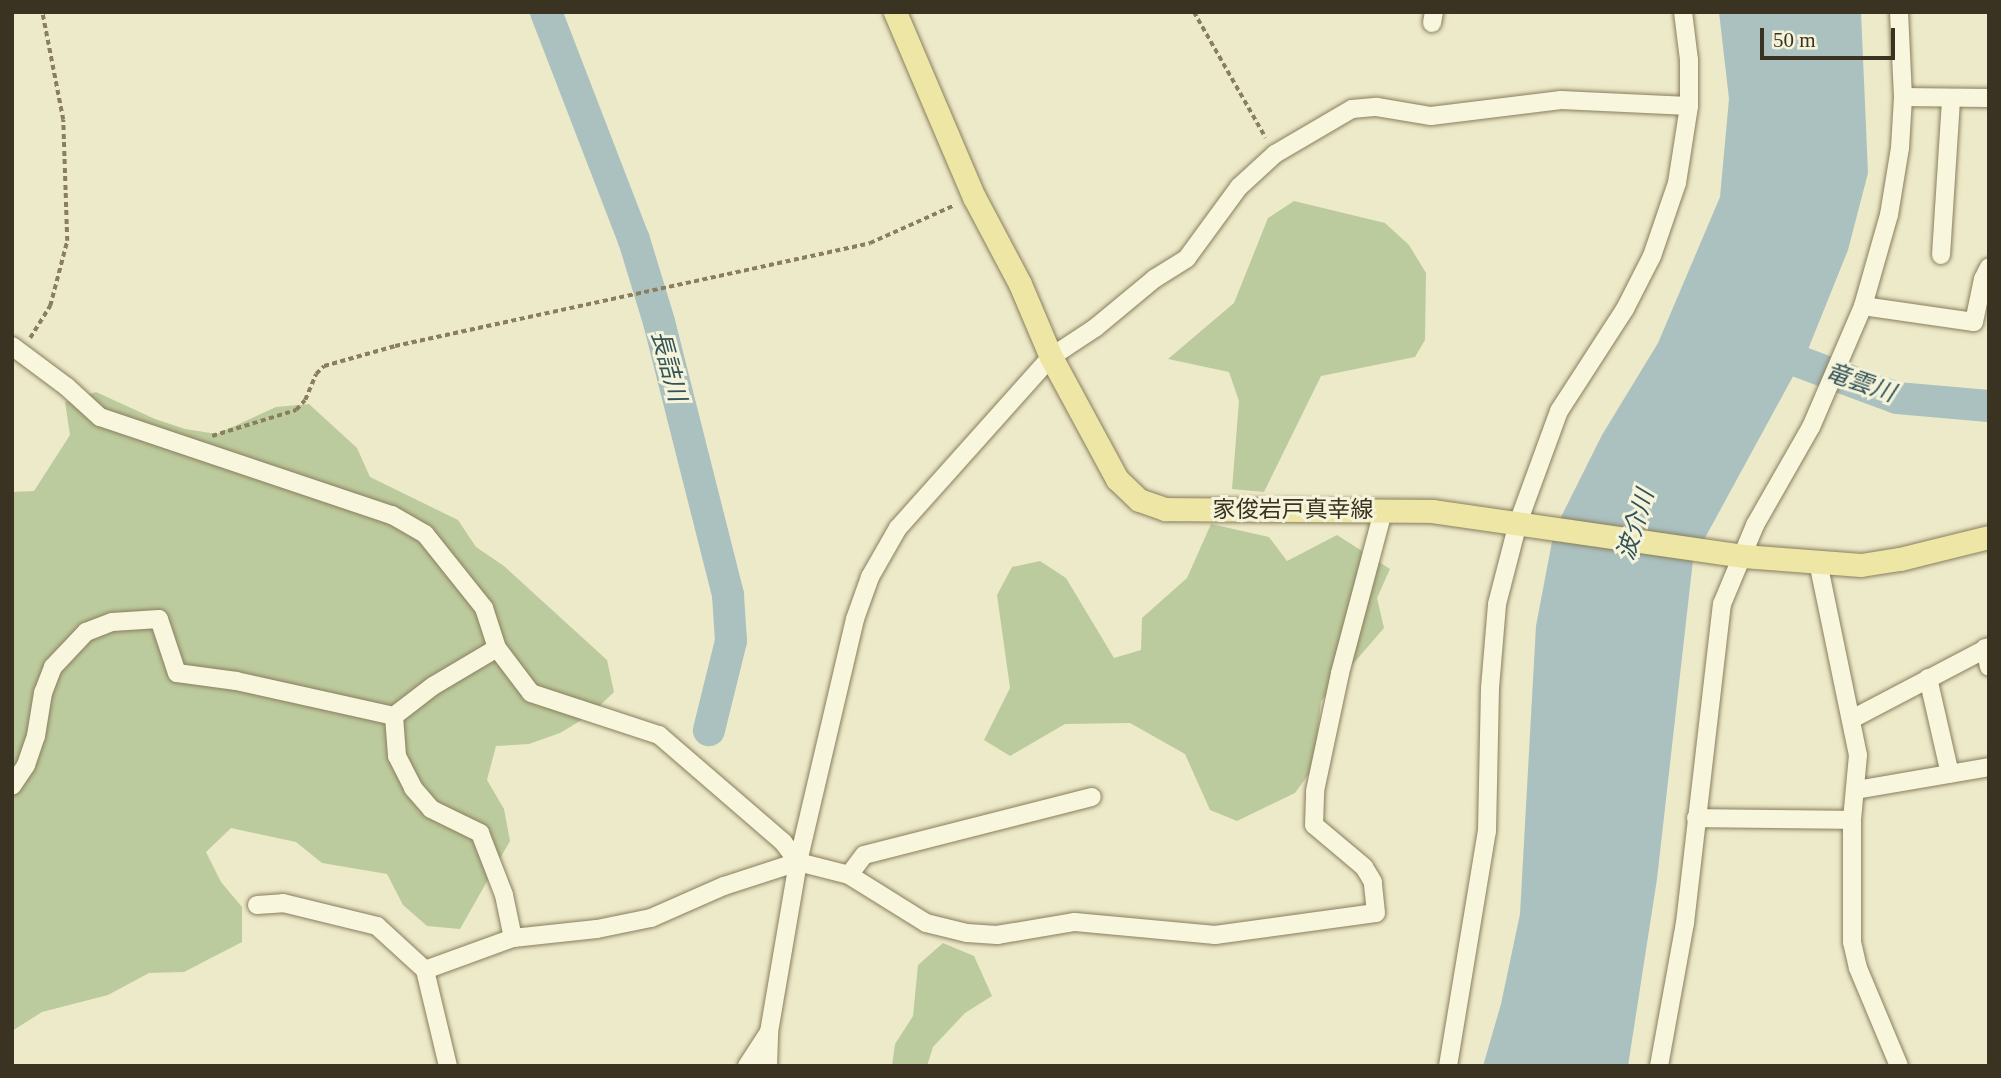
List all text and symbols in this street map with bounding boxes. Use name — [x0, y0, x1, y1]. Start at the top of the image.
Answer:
scale bar — [1763, 14, 1898, 58]
text: 50 m — [1773, 28, 1816, 52]
water label: 長詰川 — [645, 327, 691, 405]
water label: 竜雲川 — [1821, 358, 1899, 408]
water label: 波介川 — [1612, 486, 1660, 564]
street label: 家俊岩戸真幸線 — [1213, 496, 1373, 524]

